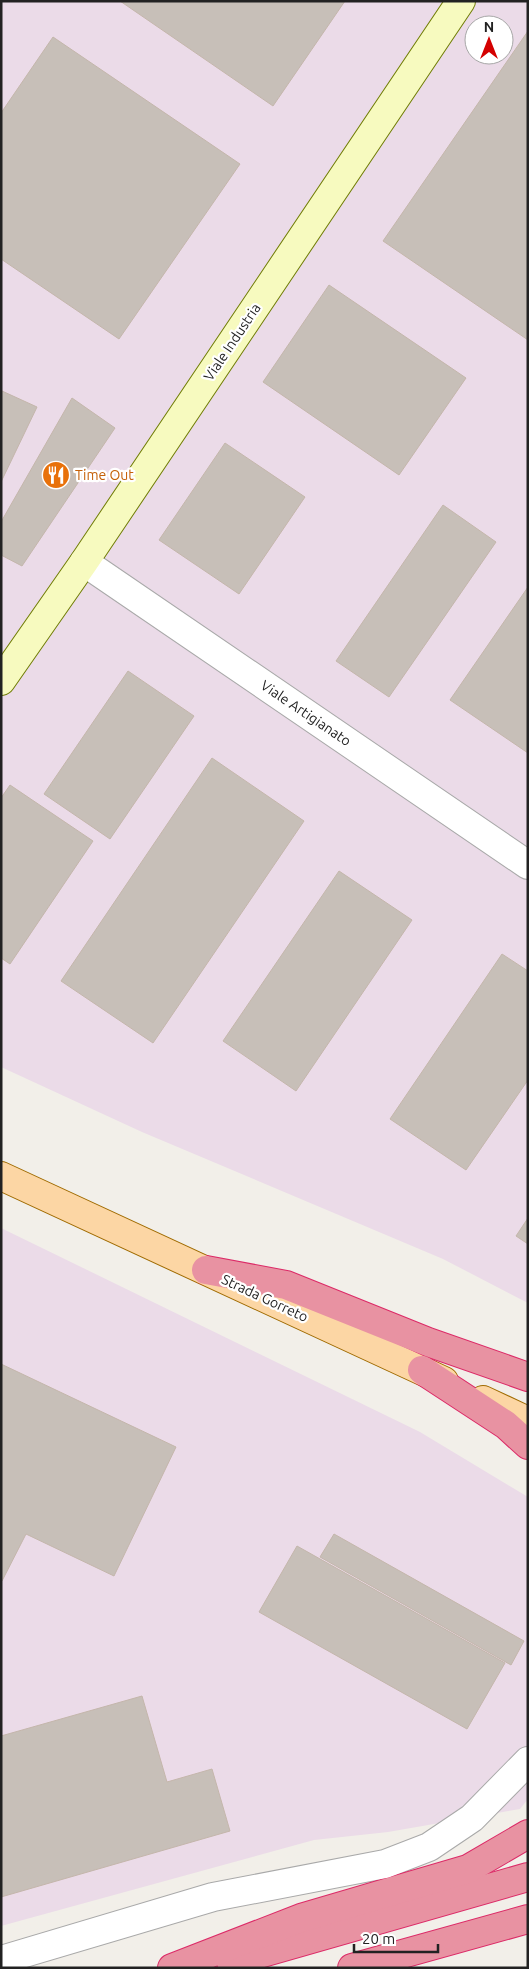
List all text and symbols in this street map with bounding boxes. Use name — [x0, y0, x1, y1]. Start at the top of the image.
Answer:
north arrow — [464, 15, 514, 65]
text: N — [484, 19, 494, 35]
street label: Viale Industria — [200, 300, 264, 384]
restaurant icon: Time Out — [41, 460, 71, 490]
place label: Time Out — [75, 467, 134, 483]
street label: Viale Artigianato — [258, 677, 354, 749]
street label: Strada Gorreto — [219, 1271, 311, 1325]
scale bar — [354, 1922, 438, 1954]
text: 20 m — [362, 1930, 395, 1947]

